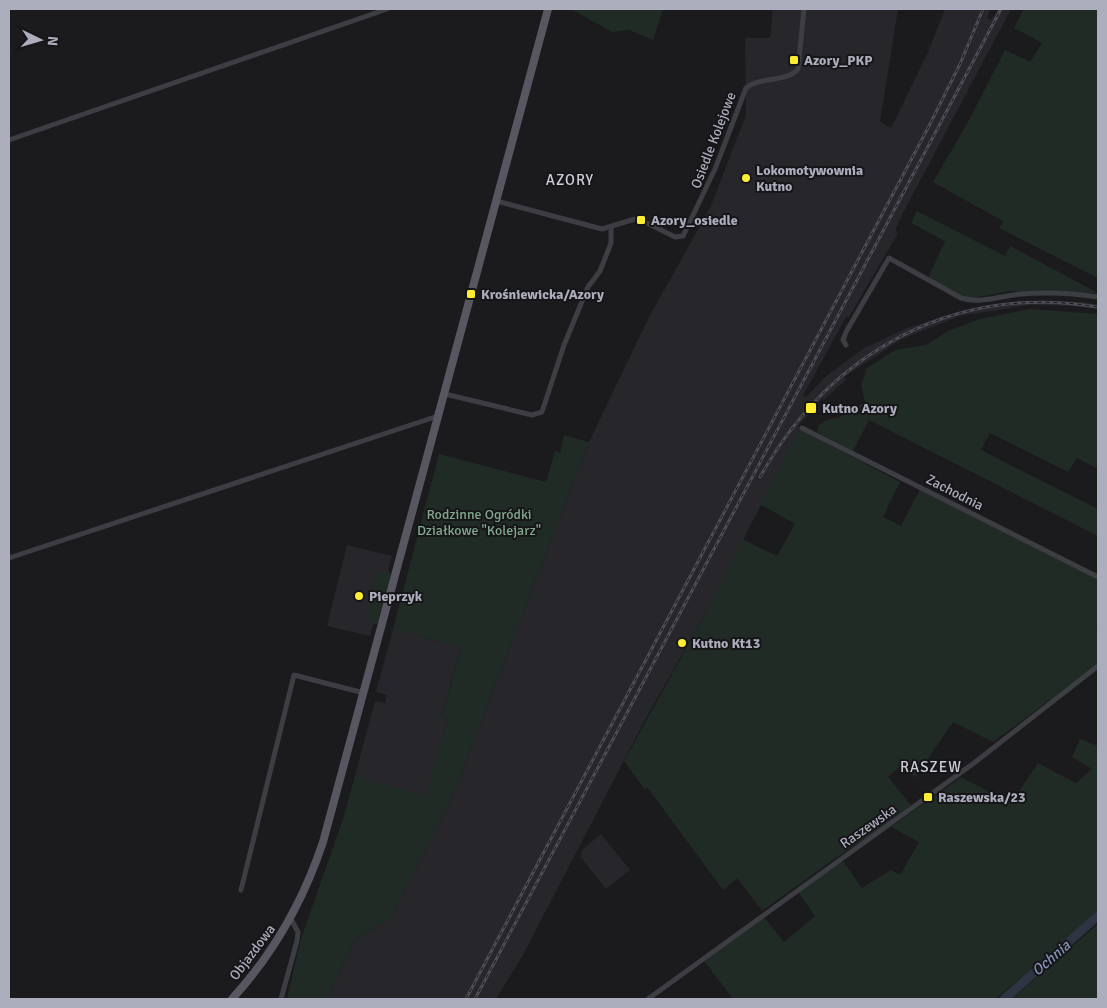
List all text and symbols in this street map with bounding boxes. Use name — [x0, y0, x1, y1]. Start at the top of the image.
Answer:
north arrow — [15, 15, 65, 65]
text: N — [44, 35, 61, 47]
place label: Azory_PKP — [804, 52, 873, 69]
marker: Azory_PKP — [788, 54, 800, 66]
street label: Osiedle Kolejowe — [687, 90, 740, 191]
place label: Lokomotywownia Kutno — [756, 162, 863, 195]
district label: AZORY — [546, 171, 594, 189]
marker: Lokomotywownia Kutno — [740, 172, 752, 184]
place label: Azory_osiedle — [651, 212, 738, 229]
marker: Azory_osiedle — [635, 214, 647, 226]
place label: Krośniewicka/Azory — [481, 286, 604, 303]
marker: Krośniewicka/Azory — [465, 288, 477, 300]
place label: Kutno Azory — [822, 400, 897, 417]
marker: Kutno Azory — [804, 401, 818, 415]
street label: Zachodnia — [923, 471, 986, 514]
park label: Rodzinne Ogródki Działkowe "Kolejarz" — [417, 506, 541, 539]
place label: Pieprzyk — [369, 588, 423, 605]
marker: Pieprzyk — [353, 590, 365, 602]
place label: Kutno Kt13 — [692, 635, 760, 652]
marker: Kutno Kt13 — [676, 637, 688, 649]
district label: RASZEW — [900, 758, 962, 776]
place label: Raszewska/23 — [938, 789, 1026, 806]
marker: Raszewska/23 — [922, 791, 934, 803]
street label: Raszewska — [837, 801, 900, 852]
street label: Objazdowa — [226, 921, 279, 984]
water label: Ochnia — [1028, 936, 1074, 980]

